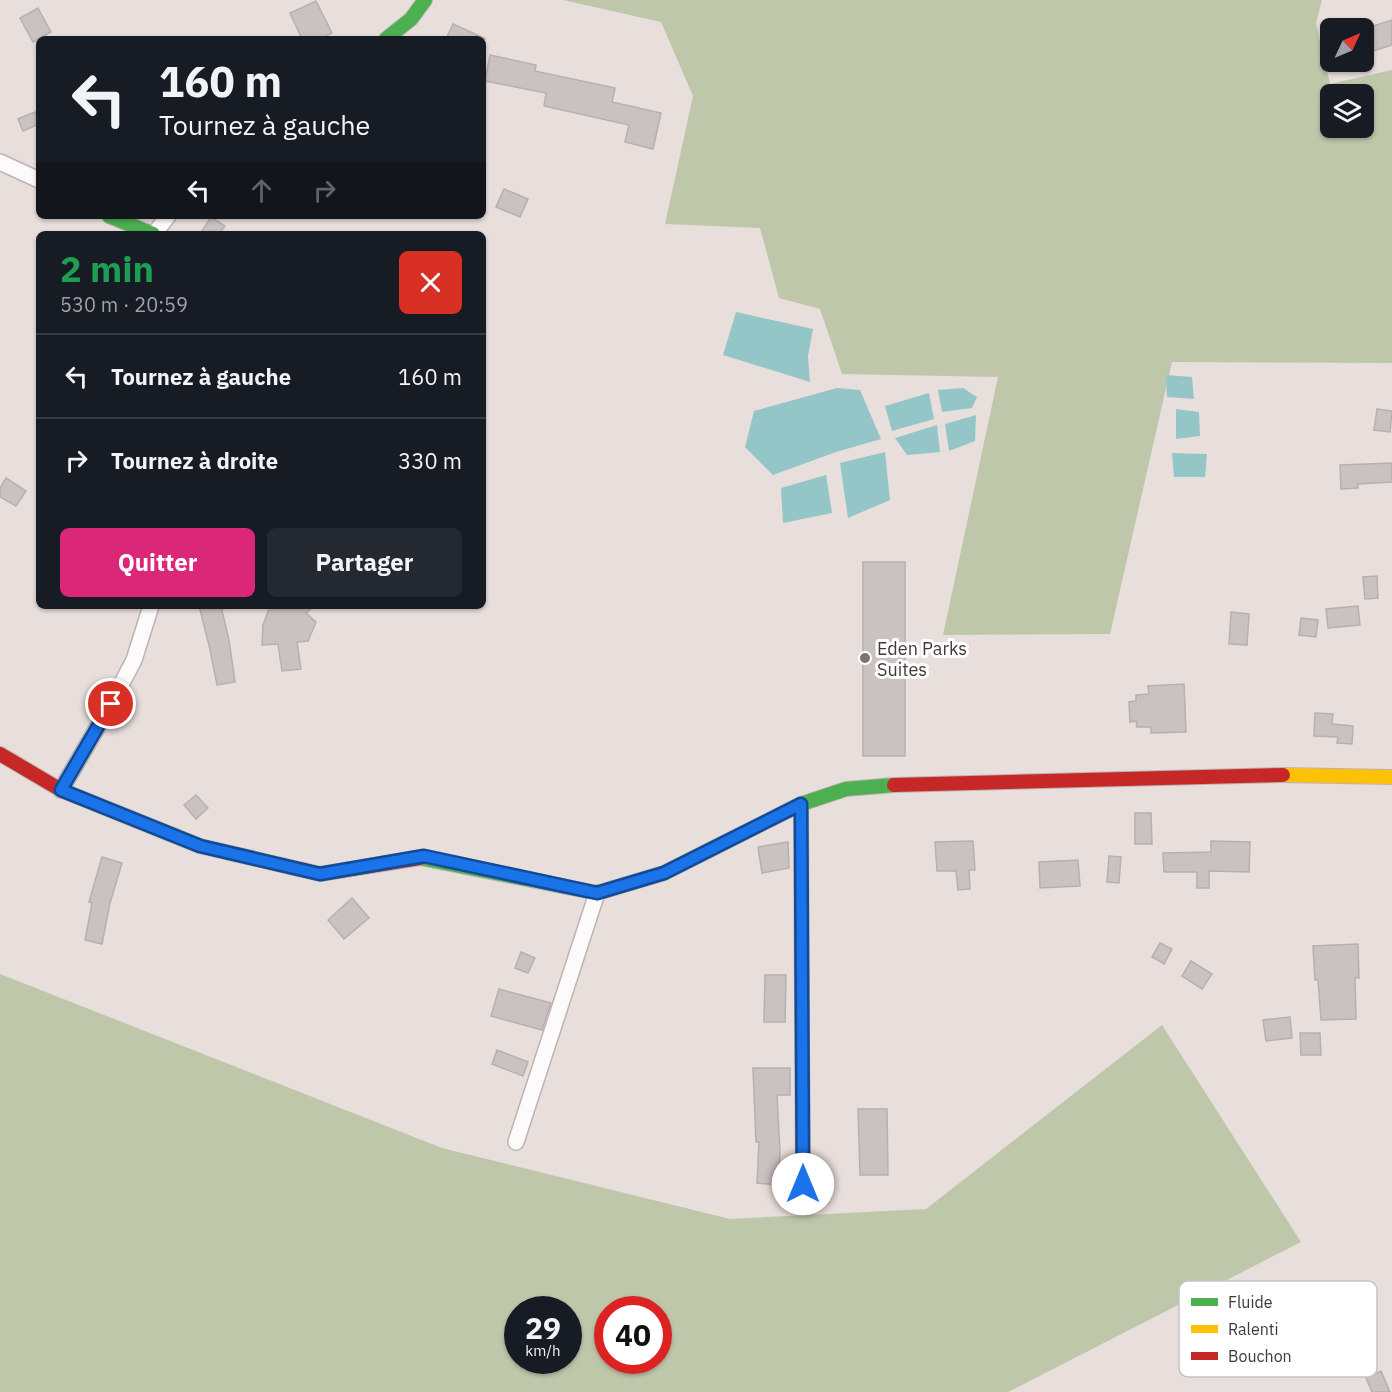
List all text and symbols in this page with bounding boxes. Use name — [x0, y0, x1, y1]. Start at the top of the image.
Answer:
north arrow — [1320, 18, 1374, 72]
map controls — [1320, 18, 1374, 138]
text: 160 m — [159, 54, 282, 109]
icon: left — [60, 60, 138, 138]
button: layers — [1320, 84, 1374, 138]
text: Tournez à gauche — [159, 107, 370, 142]
icon: left — [182, 174, 215, 207]
icon: ahead — [245, 174, 278, 207]
icon: right — [308, 174, 341, 207]
text: 2 min — [60, 245, 154, 292]
button: close — [399, 251, 462, 314]
text: 530 m · 20:59 — [60, 291, 188, 318]
icon: left — [60, 360, 93, 393]
text: Tournez à gauche — [111, 362, 291, 391]
text: 160 m — [398, 362, 462, 391]
icon: right — [60, 444, 93, 477]
text: Tournez à droite — [111, 446, 278, 475]
text: 330 m — [398, 446, 462, 475]
button: Quitter — [60, 528, 255, 597]
button: Partager — [267, 528, 462, 597]
place label: Eden Parks Suites — [877, 637, 967, 681]
marker: Eden Parks Suites — [858, 651, 872, 665]
pin — [85, 678, 136, 729]
icon: arrive — [94, 687, 127, 720]
position arrow — [771, 1152, 835, 1216]
legend — [1179, 1281, 1377, 1377]
text: Fluide — [1228, 1292, 1273, 1312]
speed limit sign: 40 — [594, 1296, 672, 1374]
text: 29 — [525, 1308, 561, 1347]
text: Ralenti — [1228, 1319, 1278, 1339]
text: km/h — [525, 1341, 561, 1360]
text: Bouchon — [1228, 1346, 1292, 1366]

